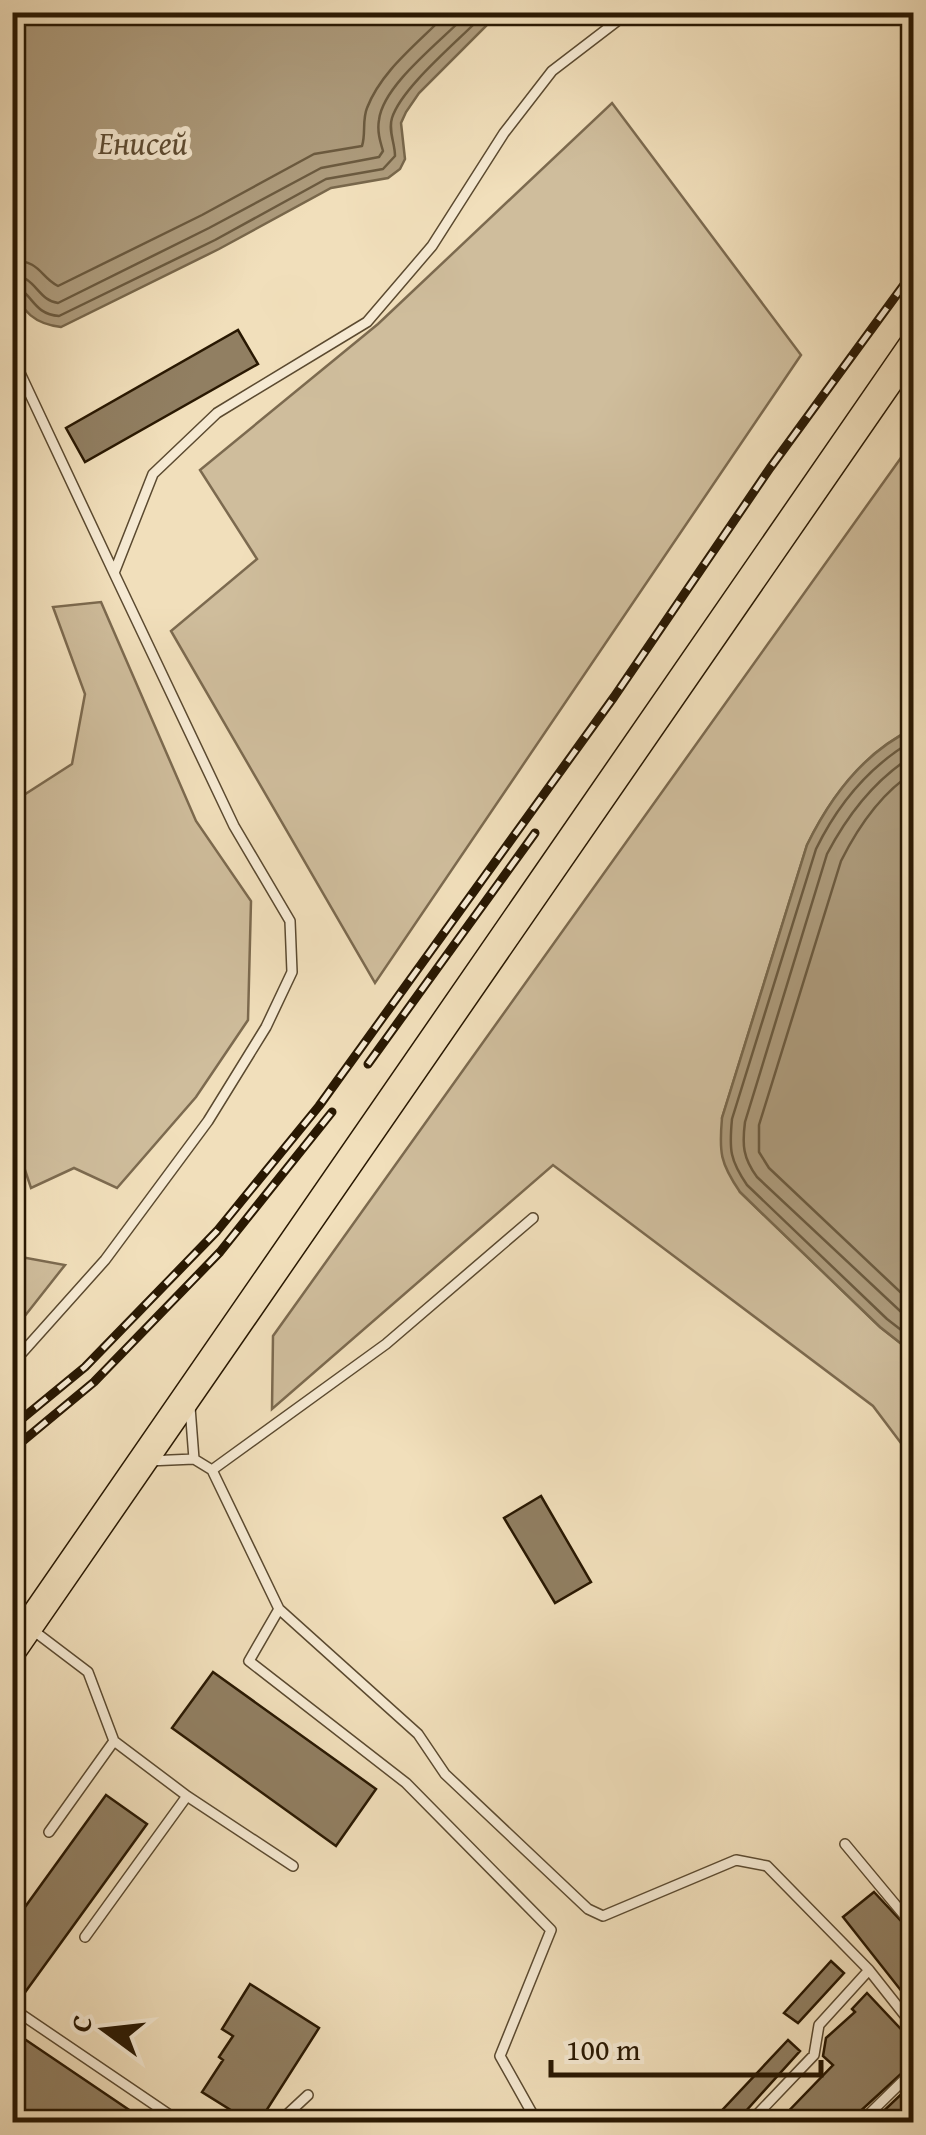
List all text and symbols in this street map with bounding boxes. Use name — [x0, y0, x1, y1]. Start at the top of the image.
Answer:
water label: Енисей — [97, 119, 188, 166]
north arrow — [55, 1980, 155, 2080]
text: С — [59, 2010, 102, 2036]
scale bar — [551, 2015, 821, 2077]
text: 100 m — [566, 2027, 641, 2071]

